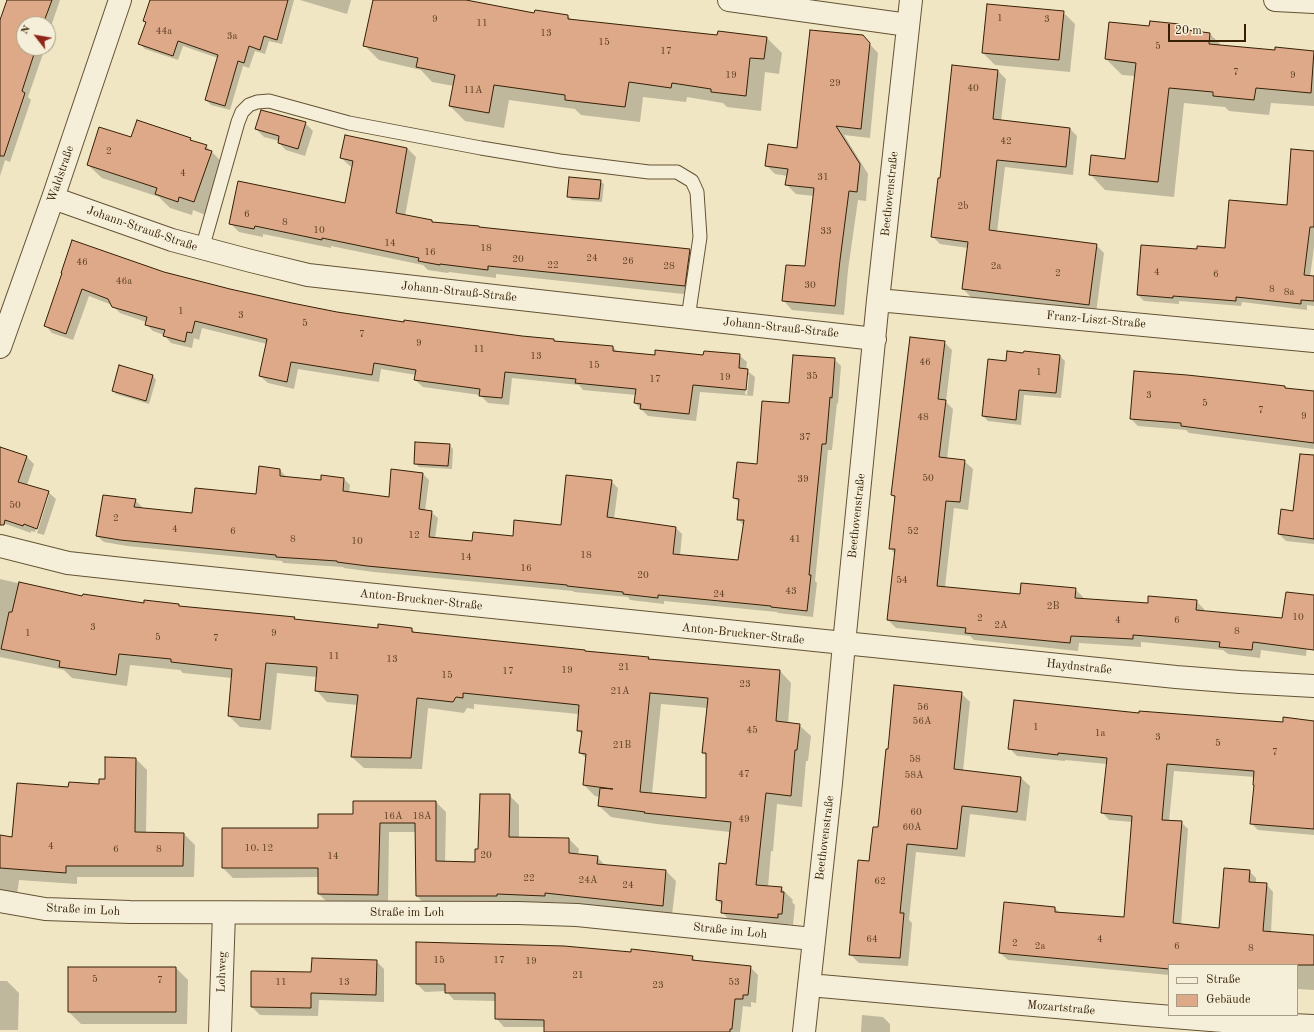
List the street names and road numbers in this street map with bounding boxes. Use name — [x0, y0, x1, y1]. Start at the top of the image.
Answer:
street label: Waldstraße — [45, 144, 77, 204]
street label: Beethovenstraße — [878, 151, 902, 237]
street label: Johann-Strauß-Straße — [85, 203, 199, 255]
street label: Johann-Strauß-Straße — [400, 279, 518, 305]
street label: Franz-Liszt-Straße — [1046, 308, 1146, 332]
street label: Johann-Strauß-Straße — [722, 315, 840, 341]
street label: Beethovenstraße — [845, 473, 869, 559]
street label: Anton-Bruckner-Straße — [359, 586, 483, 614]
street label: Anton-Bruckner-Straße — [681, 620, 805, 648]
street label: Haydnstraße — [1046, 656, 1112, 678]
street label: Beethovenstraße — [813, 795, 837, 881]
street label: Straße im Loh — [46, 901, 120, 919]
street label: Straße im Loh — [370, 906, 444, 920]
street label: Straße im Loh — [692, 920, 768, 942]
street label: Lohweg — [214, 951, 230, 993]
street label: Mozartstraße — [1026, 998, 1096, 1018]

